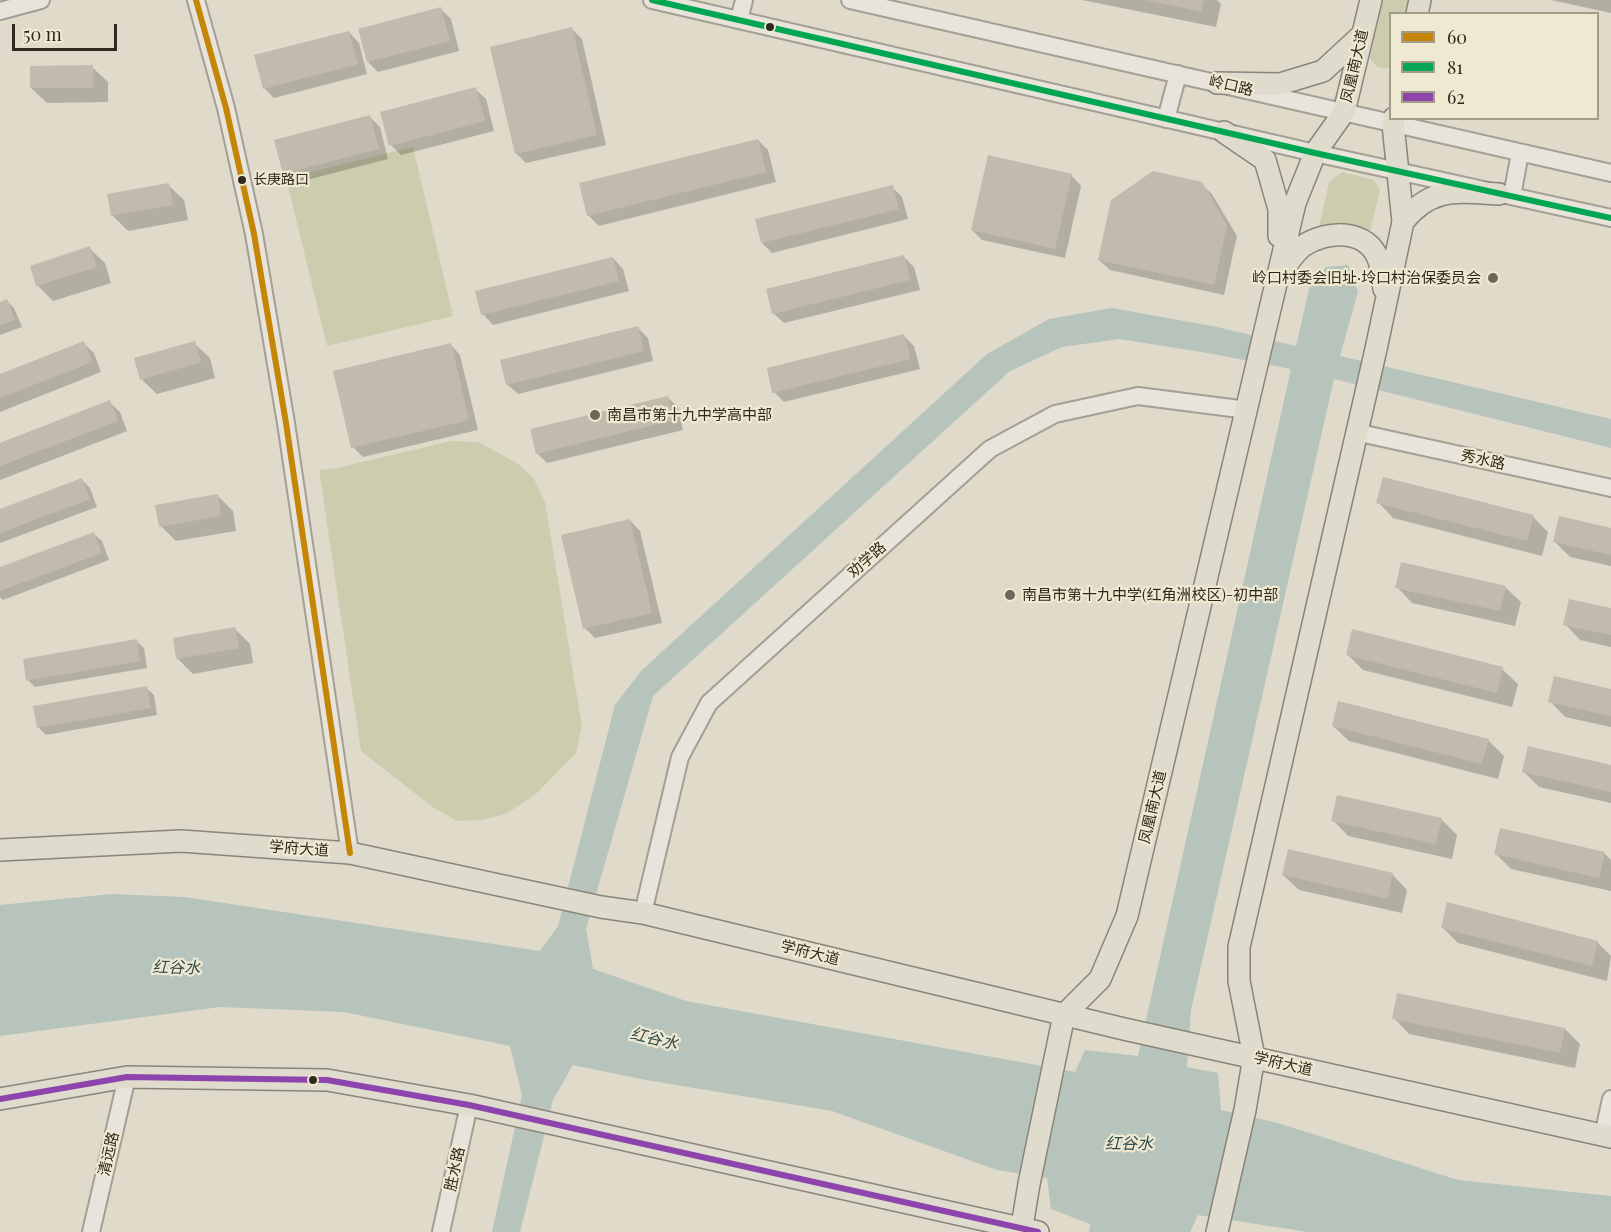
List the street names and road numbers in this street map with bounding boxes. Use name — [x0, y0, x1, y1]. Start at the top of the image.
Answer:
street label: 凤凰南大道 — [1338, 27, 1372, 105]
street label: 岭口路 — [1207, 72, 1255, 100]
street label: 秀水路 — [1459, 447, 1507, 473]
street label: 劝学路 — [844, 538, 890, 582]
street label: 凤凰南大道 — [1136, 768, 1170, 846]
street label: 学府大道 — [268, 838, 330, 860]
street label: 学府大道 — [779, 937, 841, 969]
street label: 学府大道 — [1252, 1048, 1314, 1080]
street label: 清远路 — [95, 1130, 123, 1178]
street label: 胜水路 — [442, 1145, 468, 1193]

